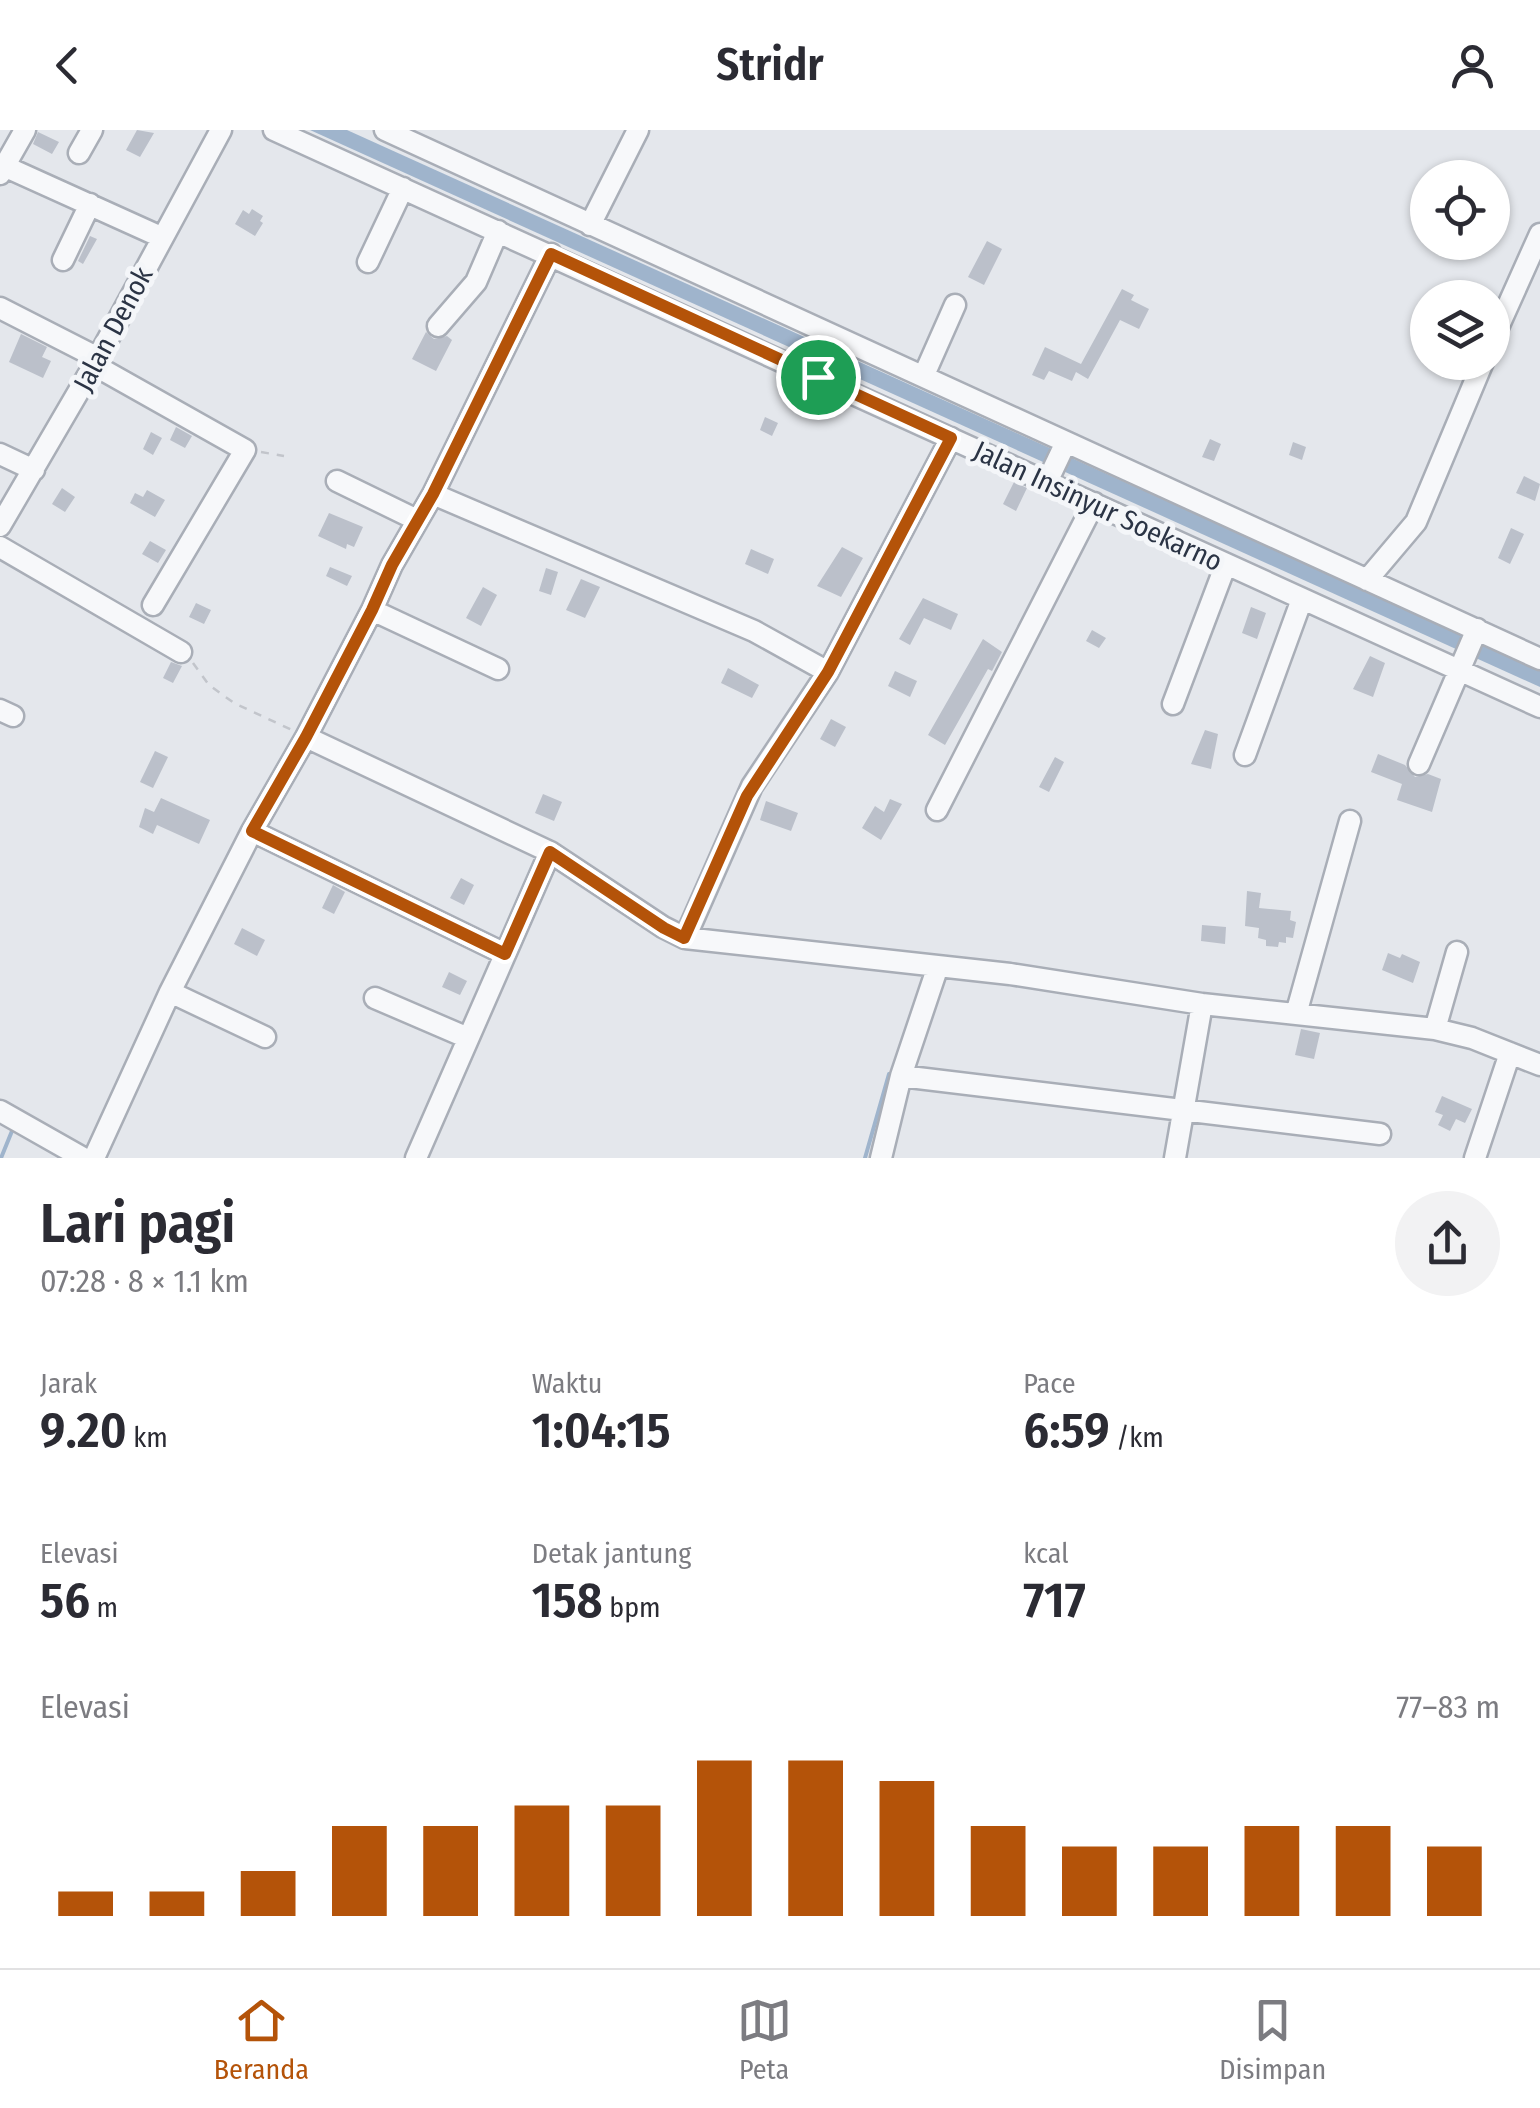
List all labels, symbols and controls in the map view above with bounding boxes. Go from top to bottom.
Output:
icon: back [40,38,95,93]
text: Stridr [716,38,824,92]
icon: person [1445,38,1500,93]
map controls [1410,160,1510,380]
button: locate [1410,160,1510,260]
street label: Jalan Denok [66,260,160,397]
button: layers [1410,280,1510,380]
pin [776,335,861,420]
icon: arrive [791,350,846,405]
street label: Jalan Insinyur Soekarno [968,434,1228,578]
text: Lari pagi [40,1191,235,1257]
button: share [1395,1191,1500,1296]
text: 07:28 · 8 × 1.1 km [40,1262,249,1300]
text: Jarak [40,1367,97,1400]
text: Waktu [532,1367,602,1400]
text: Pace [1023,1367,1076,1400]
text: 9.20 [40,1400,127,1460]
text: 1:04:15 [532,1400,671,1460]
text: 6:59 [1023,1400,1110,1460]
text: km [127,1421,168,1454]
text: /km [1110,1421,1164,1454]
text: Elevasi [40,1537,119,1570]
text: Detak jantung [532,1537,691,1570]
text: kcal [1023,1537,1069,1570]
text: 56 [40,1570,90,1630]
text: 158 [532,1570,603,1630]
text: 717 [1023,1570,1086,1630]
text: m [90,1591,118,1624]
text: bpm [603,1591,661,1624]
text: Elevasi [40,1688,130,1726]
text: 77–83 m [1396,1688,1500,1726]
tab: Beranda [214,1993,309,2086]
tab: Peta [737,1993,792,2086]
tab: Disimpan [1219,1993,1326,2086]

